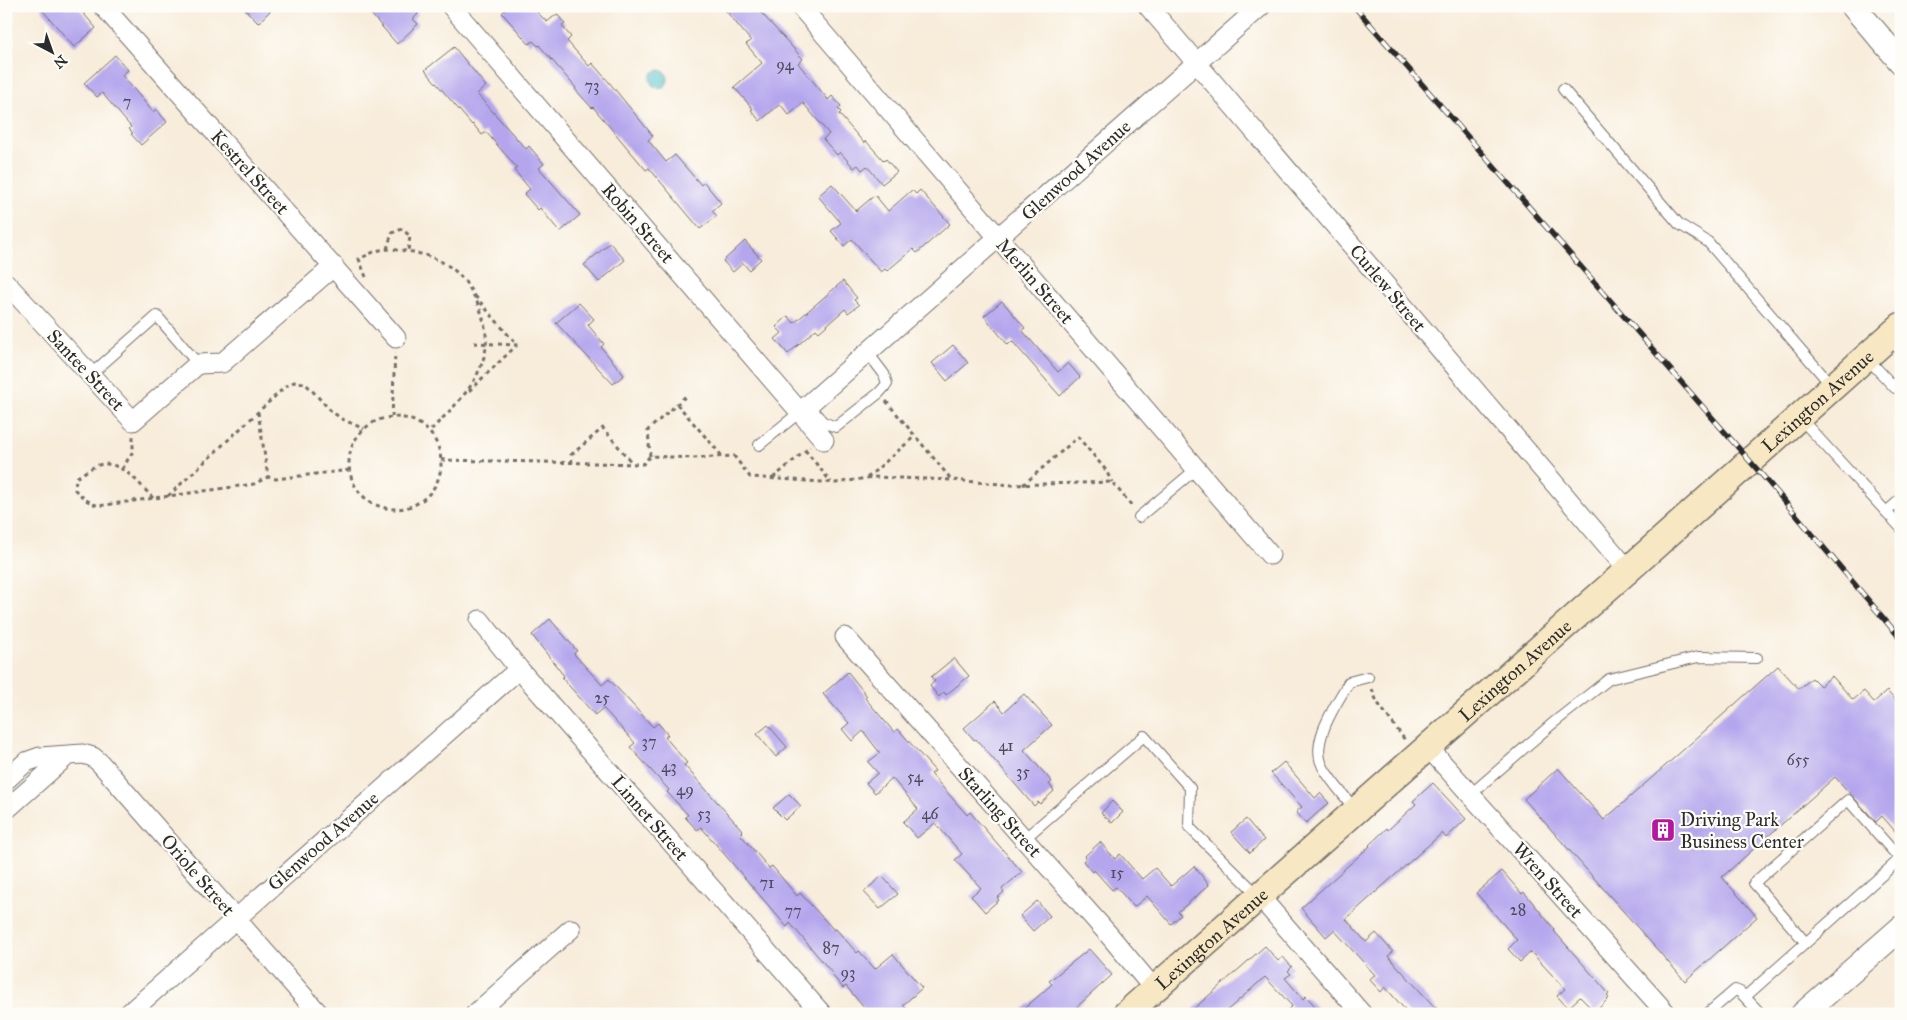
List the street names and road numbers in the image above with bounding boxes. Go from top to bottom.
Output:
street label: Glenwood Avenue [1017,115,1136,225]
street label: Kestrel Street [206,125,294,219]
street label: Robin Street [597,178,679,268]
street label: Merlin Street [991,233,1079,329]
street label: Curlew Street [1345,240,1431,337]
street label: Santee Street [42,324,130,416]
street label: Lexington Avenue [1756,345,1878,457]
street label: Lexington Avenue [1454,614,1576,726]
street label: Starling Street [953,762,1047,863]
street label: Linnet Street [607,771,694,866]
street label: Glenwood Avenue [263,787,383,895]
street label: Oriole Street [156,829,240,921]
street label: Wren Street [1508,837,1588,923]
street label: Lexington Avenue [1150,883,1273,994]

